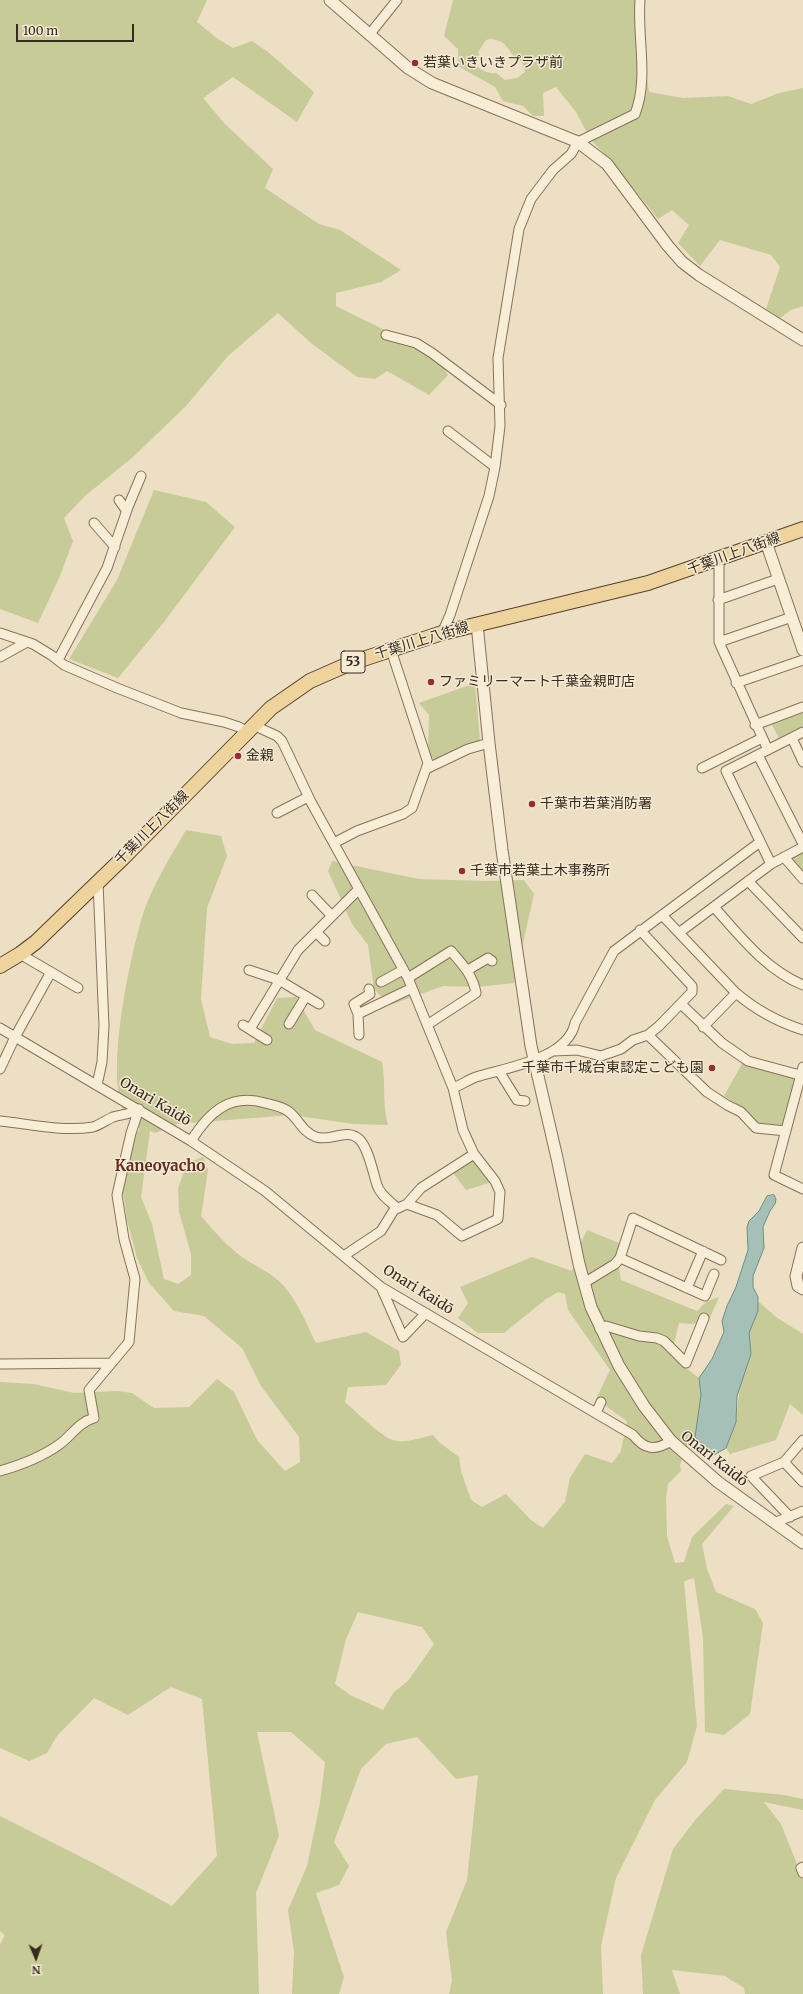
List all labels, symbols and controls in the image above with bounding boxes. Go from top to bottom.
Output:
scale bar [18,16,136,42]
text: 100 m [23,23,58,38]
place label: 若葉いきいきプラザ前 [423,55,563,71]
marker: 若葉いきいきプラザ前 [410,58,420,68]
street label: 千葉川上八街線 [685,529,783,579]
street label: 千葉川上八街線 [373,619,471,663]
road number: 53 [341,651,365,673]
place label: ファミリーマート千葉金親町店 [439,674,635,690]
marker: ファミリーマート千葉金親町店 [426,677,436,687]
place label: 金親 [246,748,274,764]
marker: 金親 [233,751,243,761]
street label: 千葉川上八街線 [111,787,193,869]
place label: 千葉市若葉消防署 [540,796,652,812]
marker: 千葉市若葉消防署 [527,799,537,809]
place label: 千葉市若葉土木事務所 [470,863,610,879]
marker: 千葉市若葉土木事務所 [457,866,467,876]
place label: 千葉市千城台東認定こども園 [522,1060,704,1076]
marker: 千葉市千城台東認定こども園 [707,1063,717,1073]
street label: Onari Kaidō [116,1074,194,1130]
district label: Kaneoyacho [115,1158,205,1176]
street label: Onari Kaidō [380,1262,456,1318]
street label: Onari Kaidō [677,1428,751,1490]
north arrow [16,1938,56,1978]
text: N [32,1963,41,1977]

